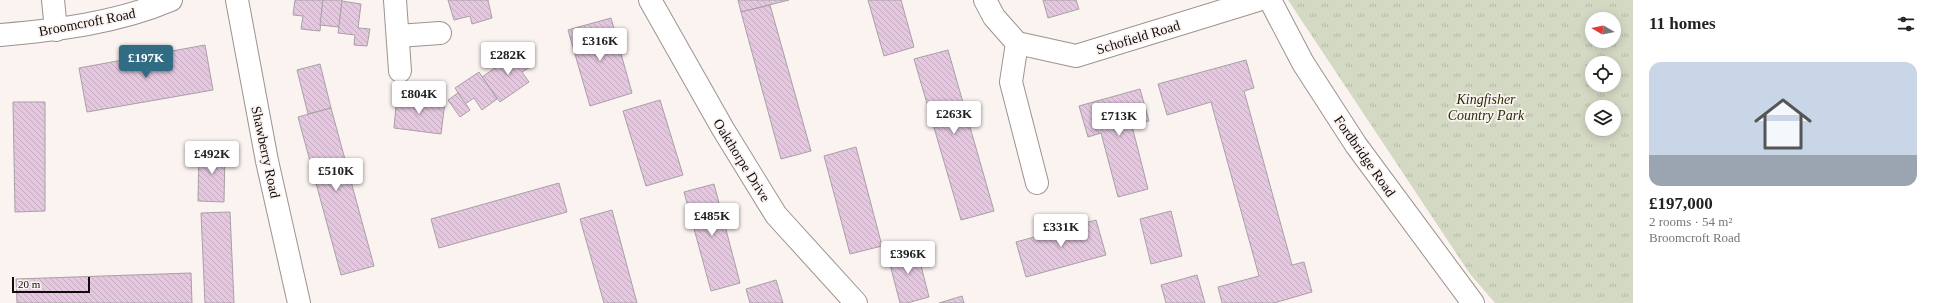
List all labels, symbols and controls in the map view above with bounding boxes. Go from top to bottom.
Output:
street label: Broomcroft Road [37,6,137,39]
north arrow [1585,12,1621,48]
map controls [1585,12,1621,136]
icon: filters [1895,13,1917,35]
text: 11 homes [1649,14,1716,33]
street label: Schofield Road [1094,18,1182,57]
pin: £316K [572,28,628,62]
text: £316K [582,33,618,48]
pin: £282K [480,42,536,76]
pin: £197K [118,45,174,79]
text: £282K [490,47,526,62]
text: £197K [128,50,164,65]
button: locate [1585,56,1621,92]
pin: £804K [391,81,447,115]
text: £804K [401,86,437,101]
icon: home [1747,88,1819,160]
park label: Kingfisher Country Park [1448,92,1525,123]
button: layers [1585,100,1621,136]
pin: £263K [926,101,982,135]
pin: £713K [1091,103,1147,137]
street label: Shawberry Road [248,105,283,199]
text: £263K [936,106,972,121]
text: £713K [1101,108,1137,123]
street label: Fordbridge Road [1331,113,1398,200]
street label: Oakthorpe Drive [710,116,773,204]
pin: £492K [184,141,240,175]
text: £492K [194,146,230,161]
pin: £510K [308,158,364,192]
text: £510K [318,163,354,178]
text: £197,000 [1649,194,1713,213]
pin: £485K [684,203,740,237]
text: £485K [694,208,730,223]
pin: £331K [1033,214,1089,248]
text: 2 rooms · 54 m² [1649,214,1732,229]
text: £331K [1043,219,1079,234]
text: Broomcroft Road [1649,230,1740,245]
pin: £396K [880,241,936,275]
text: £396K [890,246,926,261]
scale bar [12,275,90,294]
text: 20 m [18,278,40,290]

